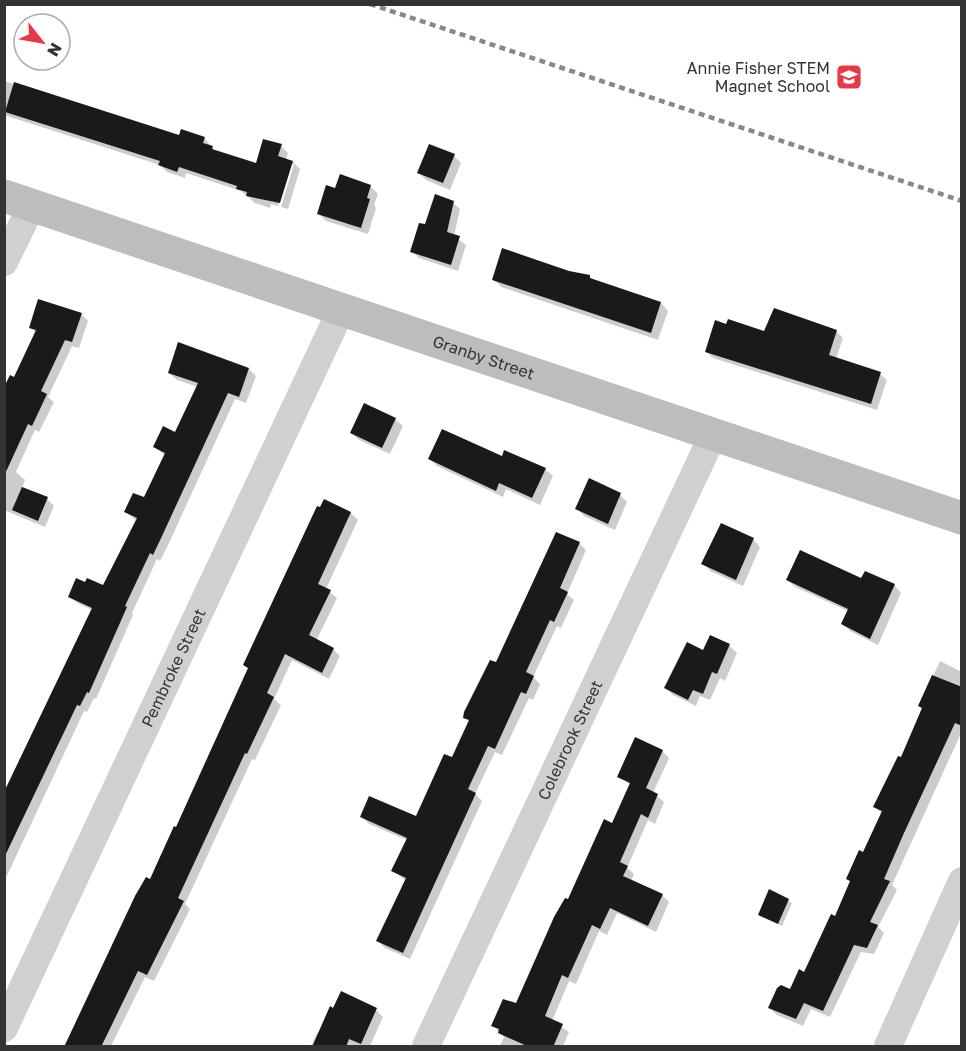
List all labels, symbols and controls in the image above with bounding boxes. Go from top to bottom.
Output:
north arrow [12,12,72,72]
text: N [43,39,67,60]
place label: Annie Fisher STEM Magnet School [687,58,830,96]
school or university icon: Annie Fisher STEM Magnet School [834,62,864,92]
street label: Granby Street [430,331,537,384]
street label: Pembroke Street [137,605,210,730]
street label: Colebrook Street [533,677,606,803]

